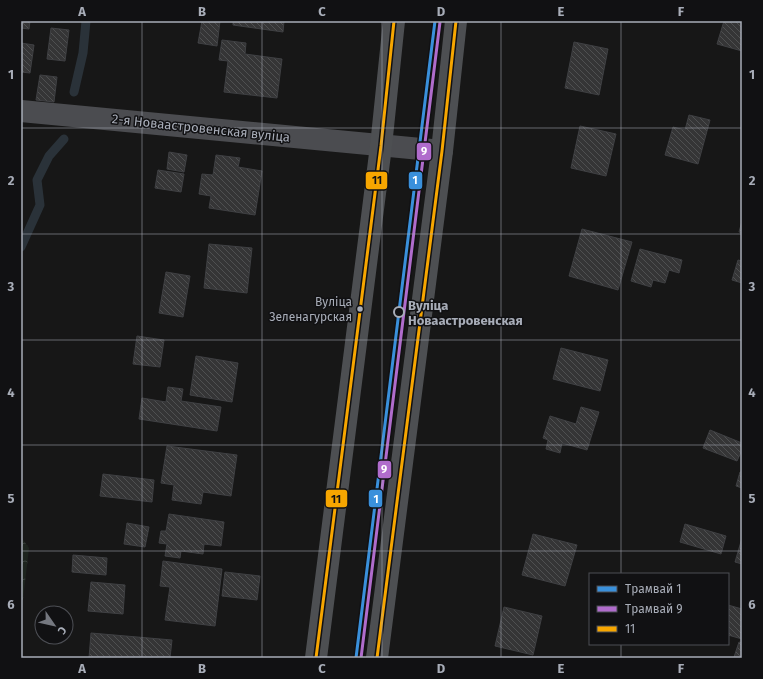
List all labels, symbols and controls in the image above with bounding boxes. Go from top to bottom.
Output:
text: A [77,4,86,19]
text: B [198,4,206,19]
text: C [318,4,326,19]
text: D [437,4,446,19]
text: E [558,4,565,19]
text: F [678,4,685,19]
text: 1 [8,67,14,82]
text: 1 [749,67,755,82]
street label: 2-я Новаастровенская вуліца [111,111,291,145]
line badge: 9 [416,142,432,161]
text: 9 [421,145,427,158]
line badge: 11 [365,171,388,190]
line badge: 1 [408,171,423,190]
text: 2 [8,173,15,188]
text: 2 [749,173,756,188]
text: 11 [372,174,382,187]
text: 1 [412,174,418,187]
text: 3 [7,279,15,294]
text: 3 [748,279,756,294]
place label: Вуліца Зеленагурская [269,295,352,324]
place label: Вуліца Новаастровенская [408,298,523,328]
marker: Вуліца Зеленагурская [355,304,365,314]
marker: Вуліца Новаастровенская [393,306,405,318]
text: 4 [7,385,15,400]
text: 4 [748,385,756,400]
line badge: 9 [377,460,392,479]
text: 9 [381,463,387,476]
line badge: 11 [325,489,348,508]
line badge: 1 [368,489,383,508]
text: 5 [8,491,15,506]
text: 5 [749,491,756,506]
text: 11 [331,493,341,506]
text: 1 [373,493,379,506]
legend [589,573,729,645]
text: Трамвай 1 [625,582,682,596]
text: 6 [7,597,15,612]
text: 6 [748,597,756,612]
text: Трамвай 9 [625,602,683,616]
north arrow [34,605,74,645]
text: 11 [625,622,635,636]
text: С [54,624,69,637]
text: A [77,661,86,676]
text: B [198,661,206,676]
text: C [318,661,326,676]
text: D [437,661,446,676]
text: E [558,661,565,676]
text: F [678,661,685,676]

